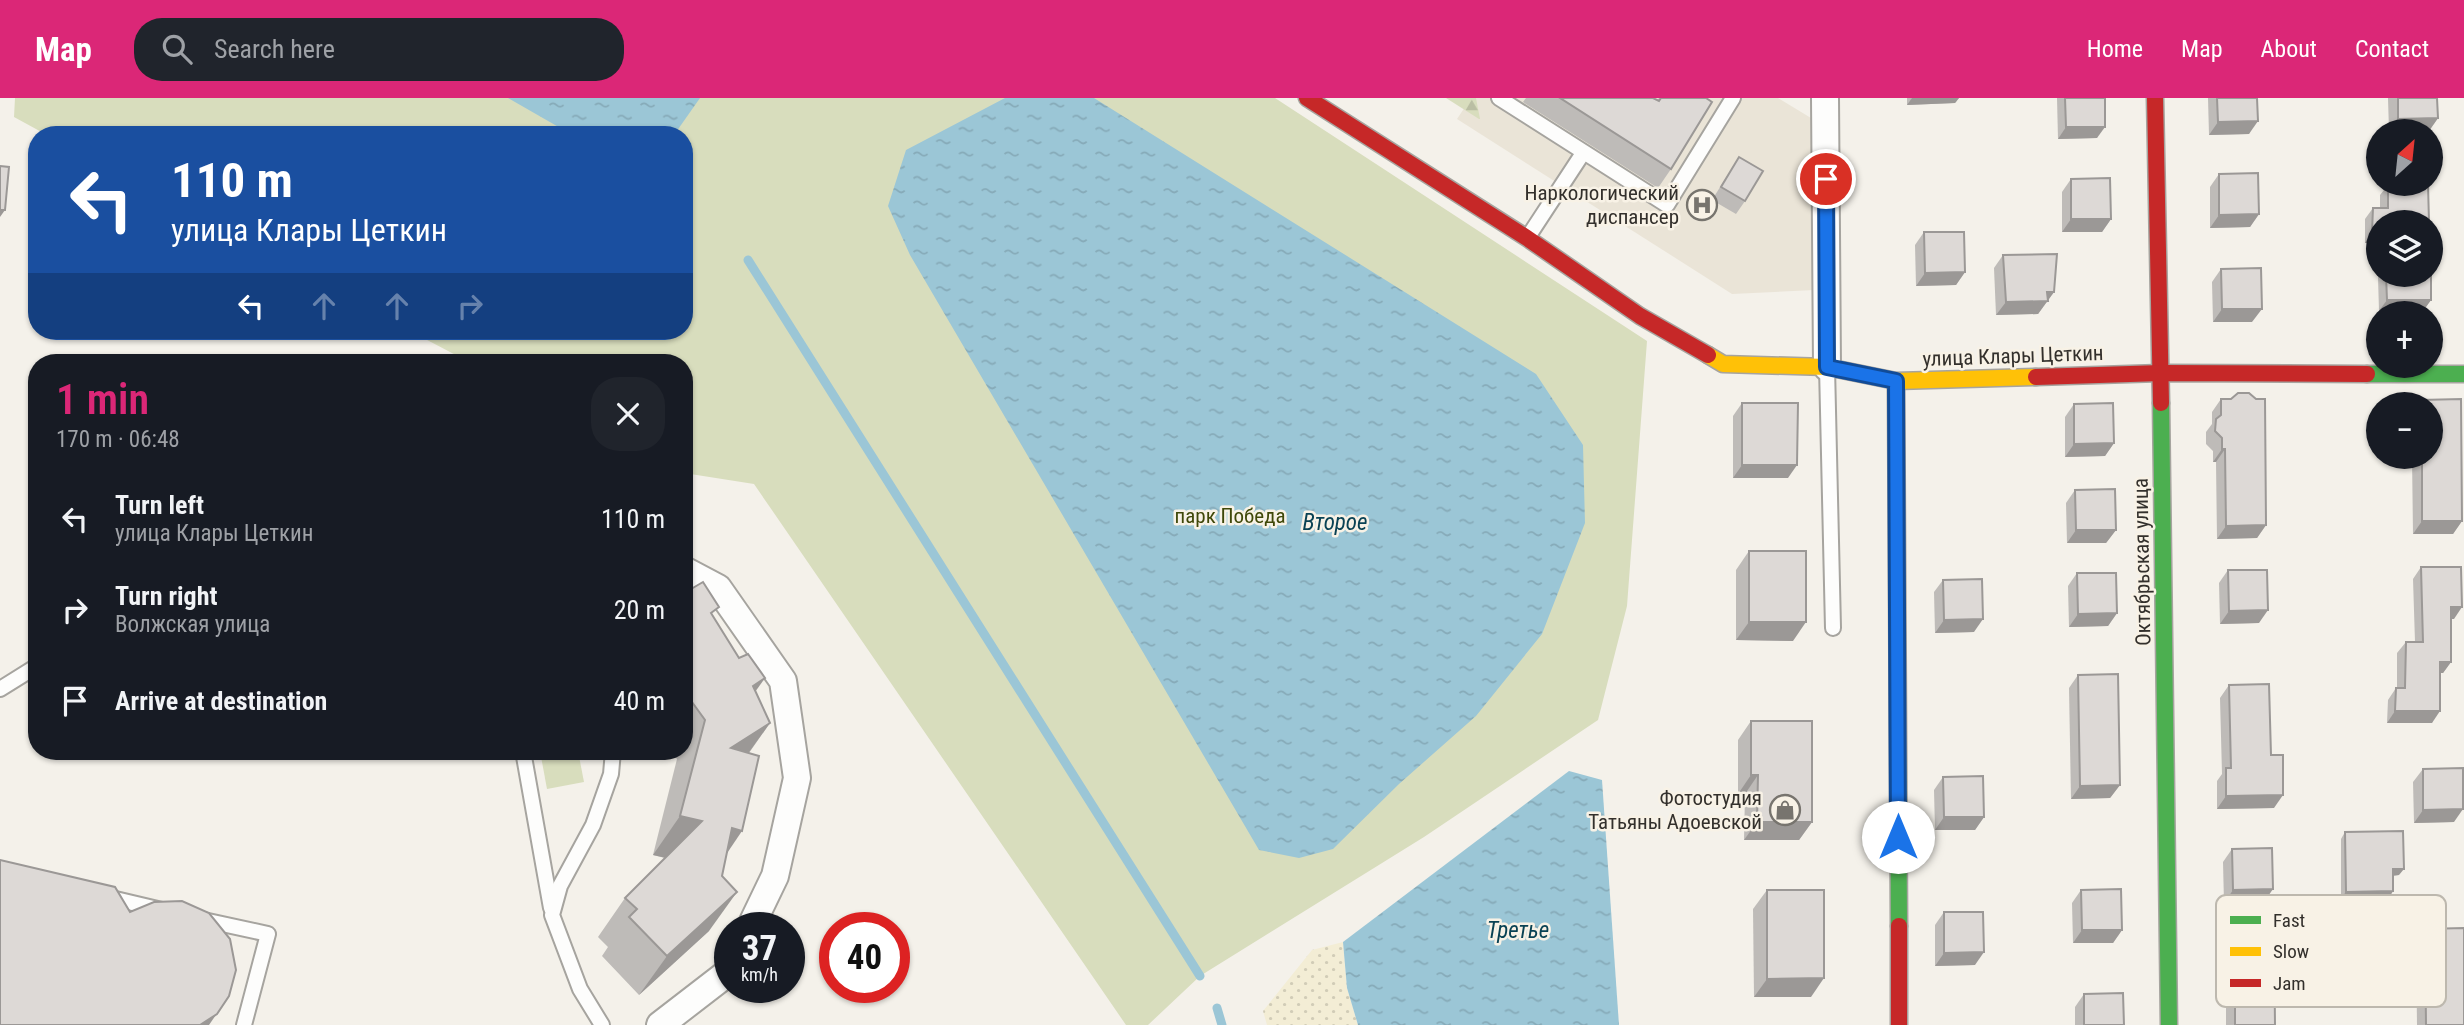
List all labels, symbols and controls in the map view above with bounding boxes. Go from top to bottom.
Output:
search box [134,18,624,81]
text: Map [35,30,92,69]
icon: search [158,30,196,68]
text: Search here [214,34,335,64]
text: Home [2087,35,2143,63]
text: Map [2181,35,2223,63]
text: About [2261,35,2317,63]
text: Contact [2355,35,2429,63]
north arrow [2366,119,2443,196]
map controls [2366,119,2443,469]
pin [1796,149,1856,209]
text: 110 m [171,152,293,209]
icon: left [56,154,147,245]
icon: arrive [1807,160,1845,198]
place label: Наркологический диспансер [1524,181,1679,229]
hospital icon: Наркологический диспансер [1685,188,1719,222]
button: layers [2366,210,2443,287]
text: улица Клары Цеткин [171,211,447,249]
icon: left [232,287,270,325]
icon: ahead [305,287,343,325]
icon: ahead [378,287,416,325]
icon: right [451,287,489,325]
button: + [2366,301,2443,378]
street label: улица Клары Цеткин [1922,341,2104,371]
text: 1 min [56,375,149,424]
button: close [591,377,665,451]
button: − [2366,392,2443,469]
text: 170 m · 06:48 [56,426,180,453]
street label: Октябрьская улица [2129,478,2155,646]
text: Turn left [115,490,204,520]
icon: left [56,500,94,538]
text: 110 m [601,504,665,534]
park label: парк Победa [1175,504,1285,528]
water label: Второе [1302,509,1368,536]
text: улица Клары Цеткин [115,520,313,547]
text: Turn right [115,581,217,611]
icon: right [56,591,94,629]
text: 20 m [614,595,665,625]
text: Волжская улица [115,611,270,638]
icon: arrive [56,682,94,720]
text: Arrive at destination [115,686,327,716]
text: 40 m [614,686,665,716]
place label: Фотостудия Татьяны Адоевской [1588,786,1762,834]
shop icon: Фотостудия Татьяны Адоевской [1768,793,1802,827]
position arrow [1861,800,1935,874]
legend [2216,895,2446,1007]
text: Fast [2273,909,2305,932]
speed limit sign: 40 [819,912,910,1003]
water label: Третье [1487,917,1549,944]
text: 37 [742,928,777,969]
text: Slow [2273,940,2309,963]
text: km/h [741,964,778,985]
text: Jam [2273,972,2306,995]

